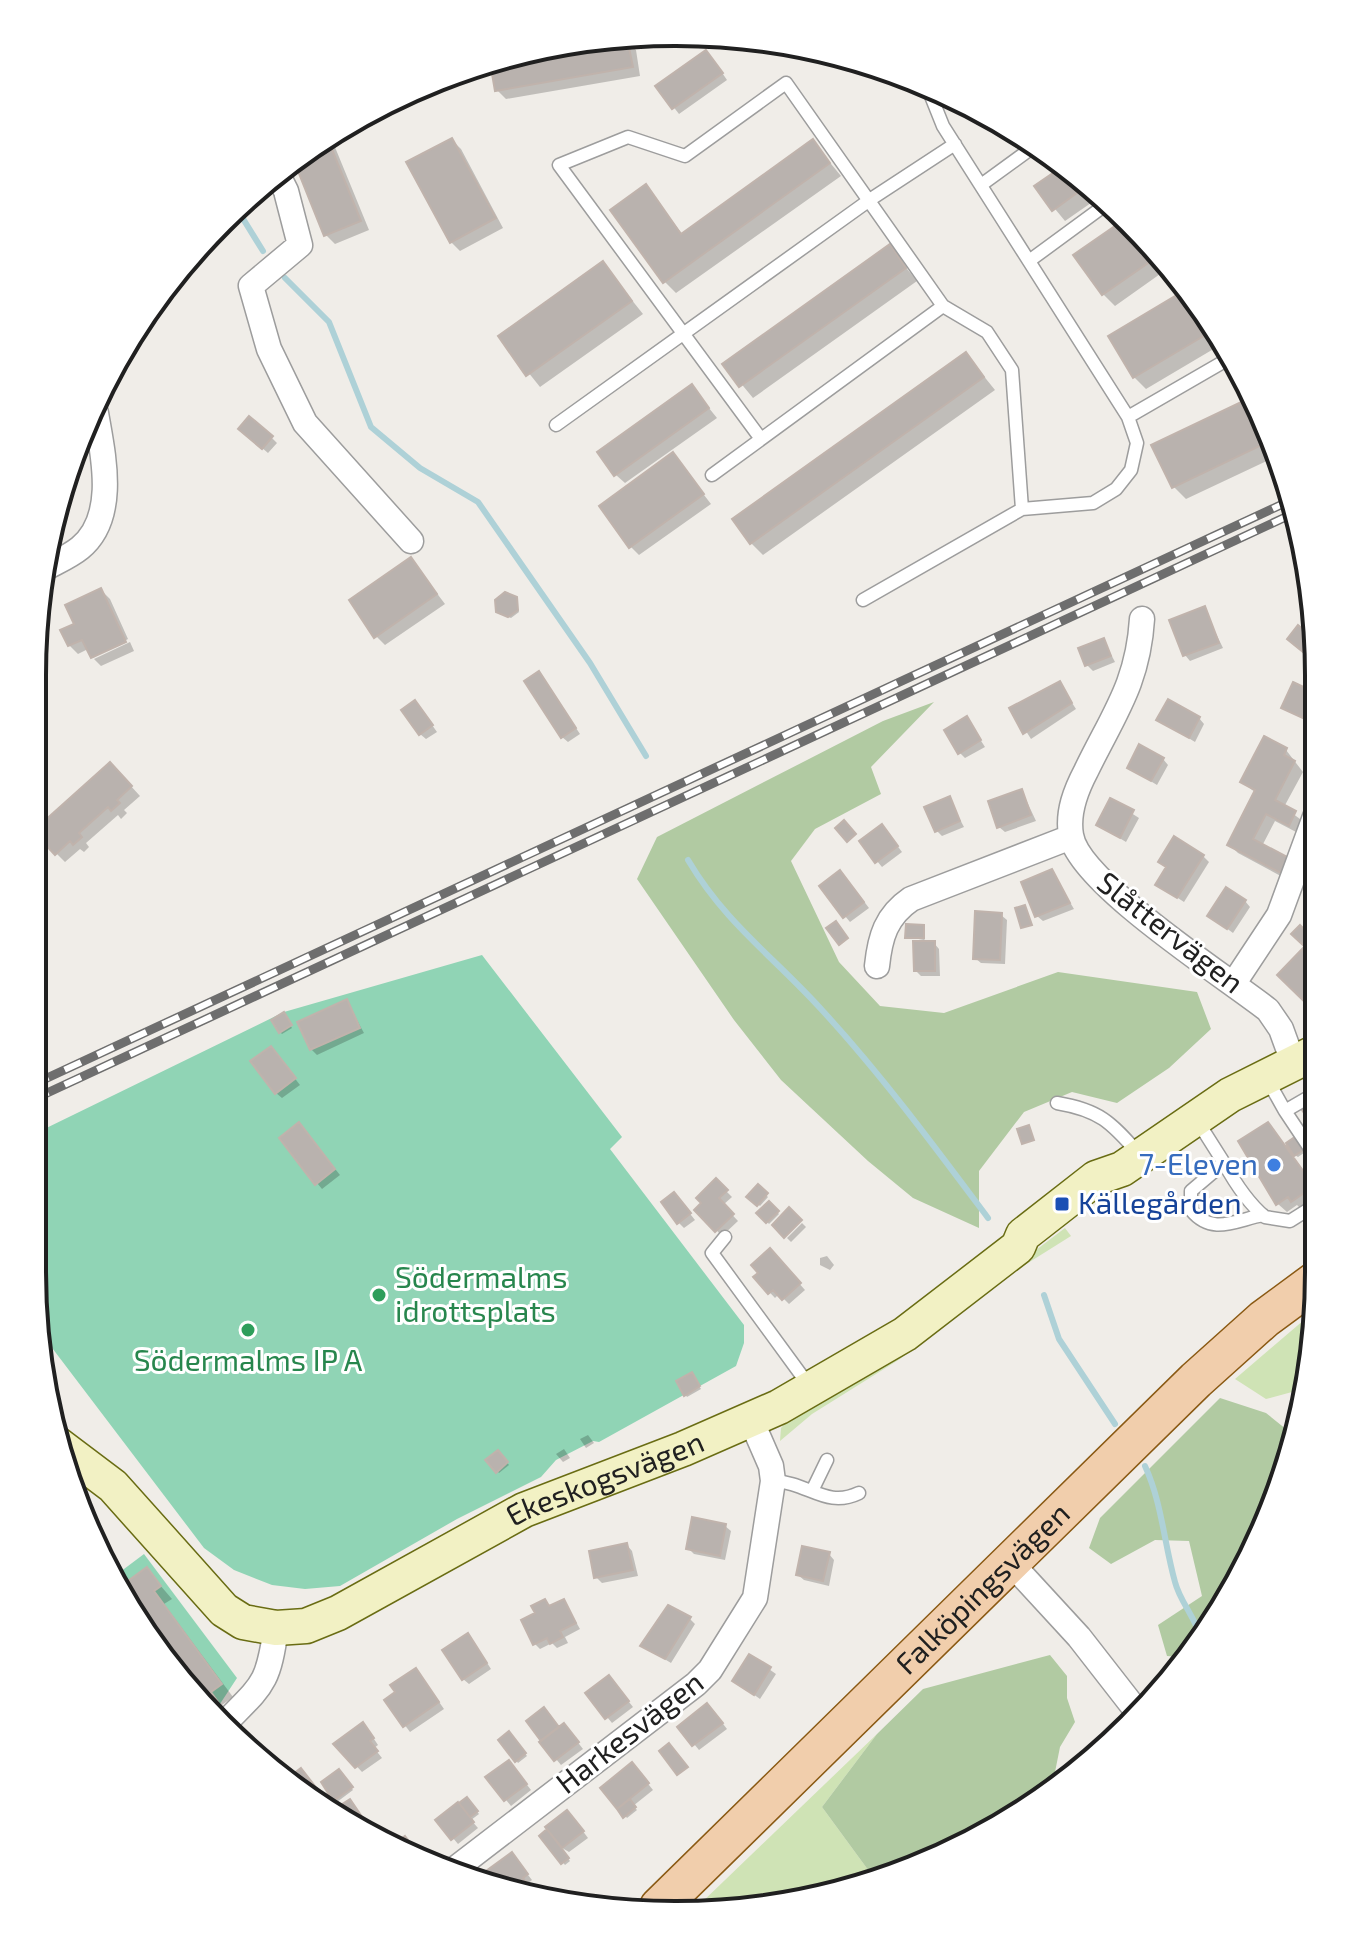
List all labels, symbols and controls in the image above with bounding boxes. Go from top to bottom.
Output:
street label: Slåttervägen [1091,863,1251,1000]
place label: 7-Eleven [1139,1145,1258,1181]
marker: 7-Eleven [1265,1156,1283,1174]
place label: Källegården [1078,1184,1242,1220]
marker: Källegården [1053,1195,1071,1213]
place label: Södermalms idrottsplats [395,1258,567,1328]
marker: Södermalms idrottsplats [370,1286,388,1304]
marker: Södermalms IP A [239,1321,257,1339]
place label: Södermalms IP A [134,1341,363,1377]
street label: Ekeskogsvägen [499,1422,709,1533]
street label: Falköpingsvägen [887,1494,1076,1681]
street label: Harkesvägen [548,1663,710,1800]

